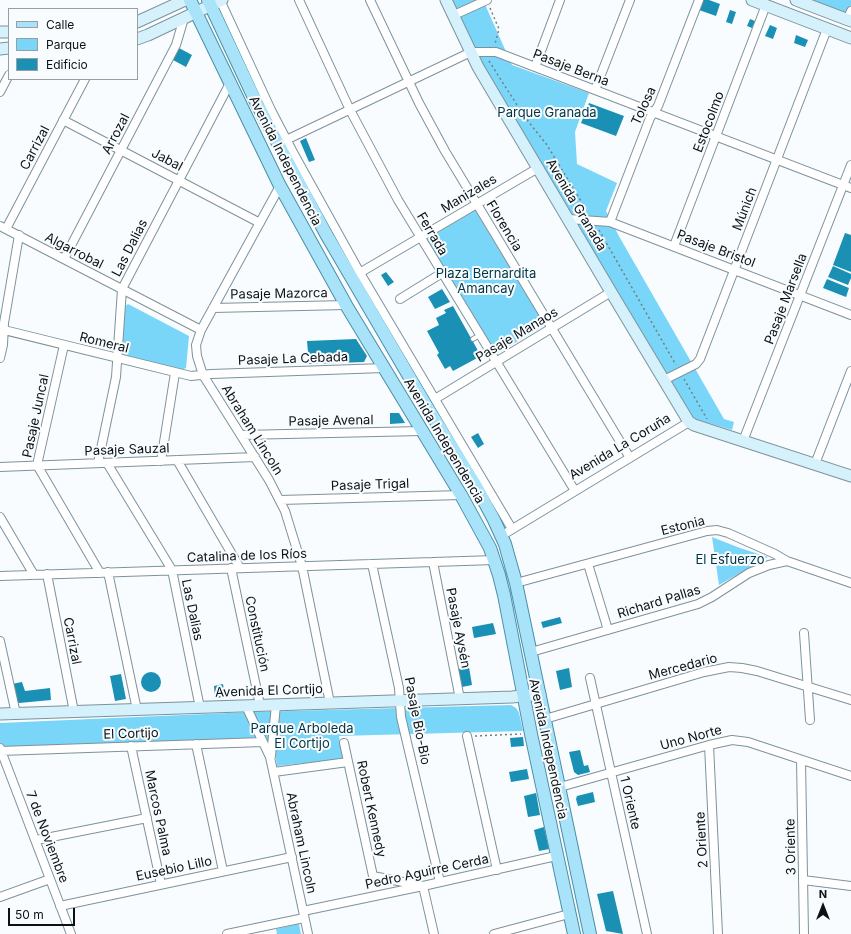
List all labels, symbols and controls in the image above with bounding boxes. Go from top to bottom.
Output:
legend [8,8,138,80]
text: Calle [46,17,74,32]
text: Parque [46,37,86,52]
street label: Pasaje Berna [531,46,611,90]
text: Edificio [46,57,88,72]
street label: Tolosa [628,84,660,128]
street label: Estocolmo [690,89,728,155]
street label: Avenida Independencia [245,94,325,228]
park label: Parque Granada [497,105,597,121]
street label: Arrozal [99,111,133,157]
street label: Carrizal [17,123,53,173]
street label: Jabal [149,145,185,175]
street label: Avenida Granada [542,156,610,254]
street label: Manizales [438,171,500,217]
street label: Múnich [730,185,760,233]
street label: Florencia [483,198,525,254]
street label: Ferrada [413,210,451,258]
street label: Las Dalias [109,217,151,279]
street label: Pasaje Bristol [675,227,757,271]
street label: Algarrobal [42,230,106,272]
street label: Pasaje Marsella [761,251,811,347]
park label: Plaza Bernardita Amancay [436,266,536,297]
street label: Pasaje Mazorca [230,285,328,303]
street label: Pasaje Manaos [473,304,561,366]
street label: Romeral [78,329,130,357]
street label: Pasaje La Cebada [238,349,348,369]
street label: Pasaje Juncal [20,373,52,459]
street label: Avenida Independencia [400,375,488,507]
street label: Abraham Lincoln [218,382,286,478]
street label: Avenida La Coruña [566,411,674,483]
street label: Pasaje Avenal [288,412,374,430]
street label: Pasaje Sauzal [84,441,170,459]
street label: Pasaje Trigal [331,476,409,494]
street label: Estonia [659,513,707,539]
street label: Catalina de los Ríos [187,546,307,566]
park label: El Esfuerzo [695,552,765,568]
street label: Las Dalias [178,578,206,642]
street label: Richard Pallas [615,582,703,622]
street label: Pasaje Aysén [443,586,473,670]
street label: Constitución [241,595,273,673]
street label: Carrizal [60,616,84,666]
street label: Mercedario [647,650,719,684]
street label: Pasaje Bio-Bio [401,676,433,766]
street label: Avenida Independencia [525,677,571,821]
street label: Avenida El Cortijo [215,681,323,701]
park label: Parque Arboleda El Cortijo [251,721,353,752]
street label: Uno Norte [658,722,724,754]
street label: El Cortijo [103,725,159,743]
street label: Robert Kennedy [353,759,389,859]
street label: Marcos Palma [141,769,175,857]
street label: 1 Oriente [616,775,644,831]
street label: 7 de Noviembre [22,789,72,885]
street label: Abraham Lincoln [283,791,319,895]
street label: 2 Oriente [693,811,711,869]
street label: 3 Oriente [783,818,799,876]
street label: Pedro Aguirre Cerda [364,851,490,893]
street label: Eusebio Lillo [135,853,213,885]
north arrow [803,886,843,926]
text: N [819,887,827,901]
scale bar [10,900,77,926]
text: 50 m [15,907,44,922]

